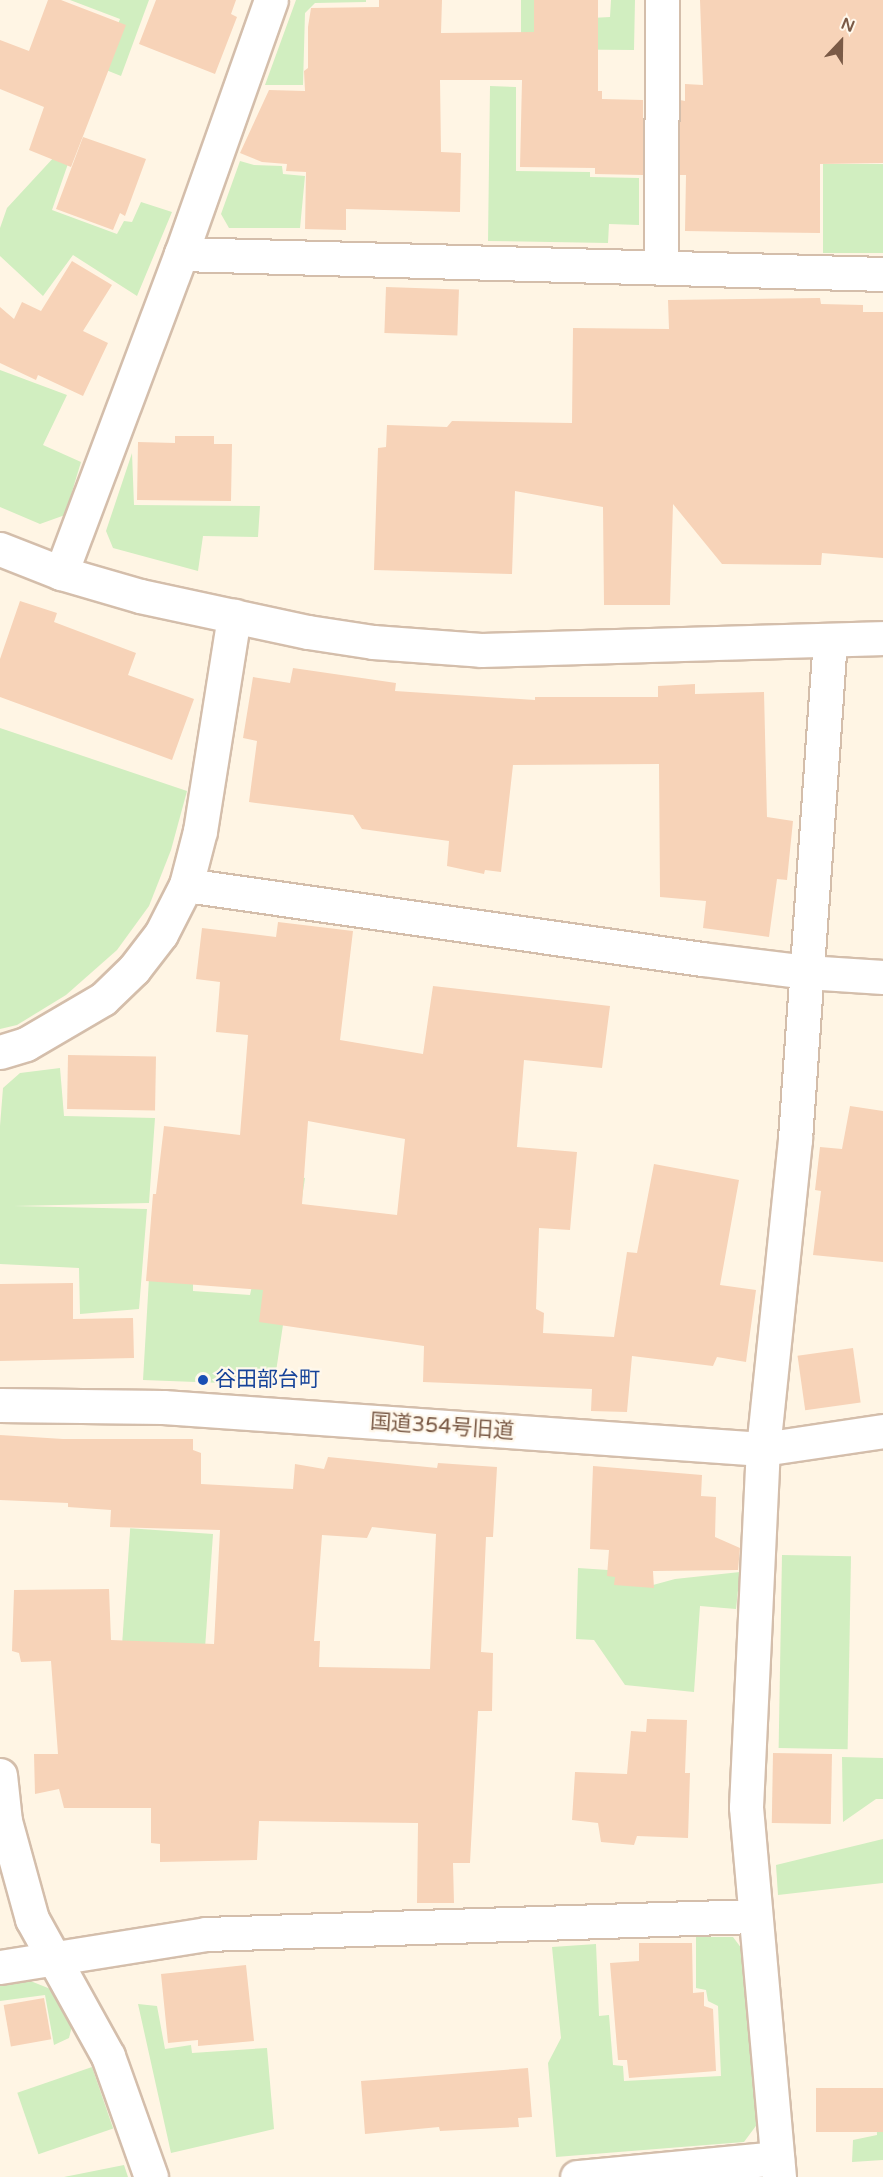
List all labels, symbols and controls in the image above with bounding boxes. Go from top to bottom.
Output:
north arrow [811,12,871,72]
text: N [838,14,857,37]
place label: 谷田部台町 [215,1367,320,1393]
marker: 谷田部台町 [196,1373,210,1387]
street label: 国道354号旧道 [369,1409,515,1445]

